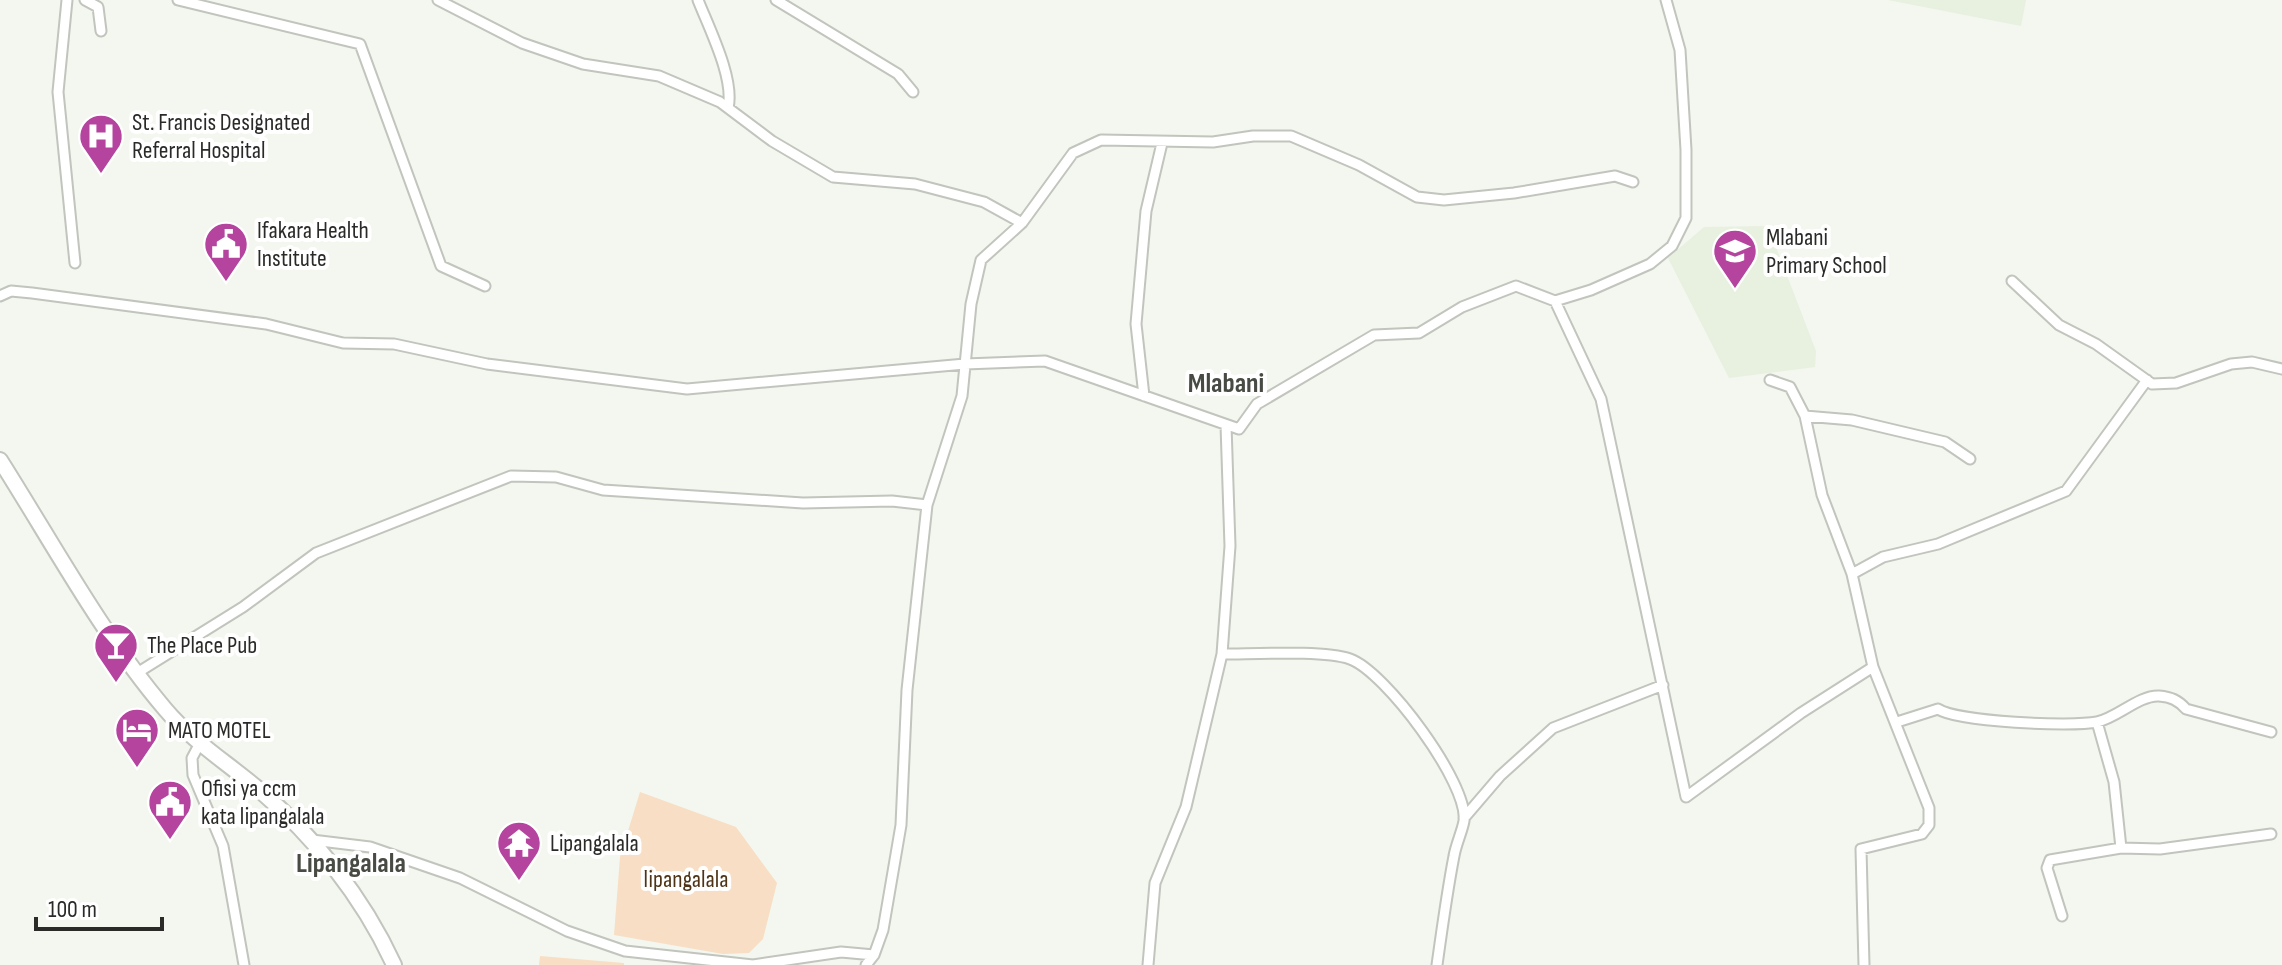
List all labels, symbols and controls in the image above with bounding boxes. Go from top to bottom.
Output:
place label: St. Francis Designated Referral Hospital [132,108,310,165]
hospital icon: St. Francis Designated Referral Hospital [77,112,125,175]
place label: Ifakara Health Institute [257,216,369,273]
public building icon: Ifakara Health Institute [202,220,250,283]
place label: Mlabani Primary School [1766,223,1887,280]
school or university icon: Mlabani Primary School [1711,227,1759,290]
district label: Mlabani [1188,367,1264,400]
bar icon: The Place Pub [92,621,140,684]
place label: The Place Pub [147,631,257,660]
hotel icon: MATO MOTEL [113,706,161,769]
place label: MATO MOTEL [168,716,271,745]
place label: Ofisi ya ccm kata lipangalala [201,774,324,831]
public building icon: Ofisi ya ccm kata lipangalala [146,778,194,841]
temple icon: Lipangalala [495,819,543,882]
place label: Lipangalala [550,829,639,858]
district label: Lipangalala [296,847,406,880]
park label: lipangalala [644,865,728,894]
scale bar [36,881,162,931]
text: 100 m [48,895,97,924]

